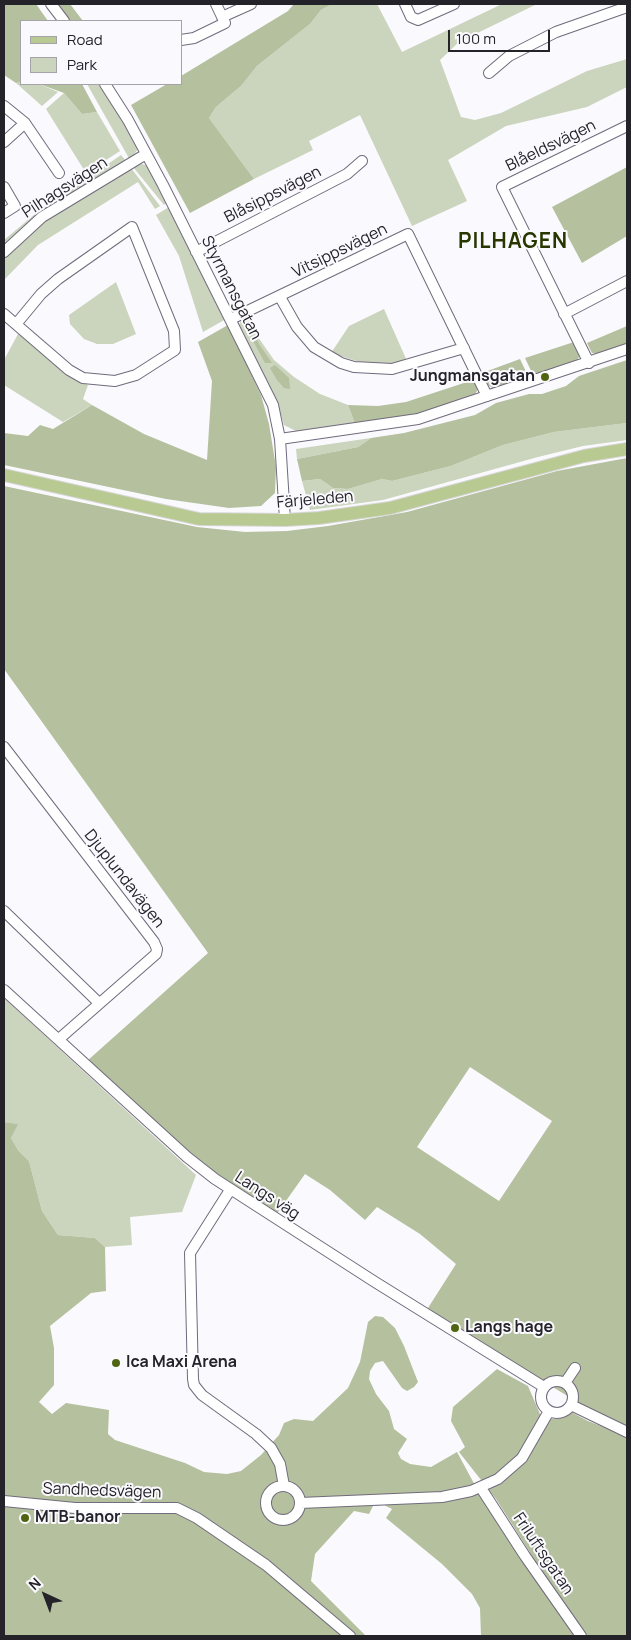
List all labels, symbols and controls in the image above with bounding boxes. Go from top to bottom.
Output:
legend [20,20,182,85]
scale bar [451,20,554,52]
text: 100 m [456,28,496,49]
text: Road [67,29,103,50]
text: Park [67,54,97,75]
street label: Blåeldsvägen [503,116,599,176]
street label: Pilhagsvägen [19,153,111,223]
street label: Blåsippsvägen [221,162,325,228]
street label: Vitsippsvägen [289,220,391,282]
district label: PILHAGEN [457,229,569,255]
street label: Styrmansgatan [197,233,265,343]
place label: Jungmansgatan [410,367,535,387]
marker: Jungmansgatan [539,371,551,383]
street label: Färjeleden [276,487,354,513]
street label: Djuplundavägen [80,826,168,932]
street label: Langs väg [231,1168,303,1224]
place label: Langs hage [465,1318,553,1338]
marker: Langs hage [449,1322,461,1334]
place label: Ica Maxi Arena [126,1353,237,1373]
marker: Ica Maxi Arena [110,1357,122,1369]
street label: Sandhedsvägen [42,1479,162,1503]
place label: MTB-banor [35,1508,120,1528]
street label: Friluftsgatan [509,1509,577,1599]
marker: MTB-banor [19,1512,31,1524]
north arrow [20,1570,70,1620]
text: N [24,1573,45,1594]

